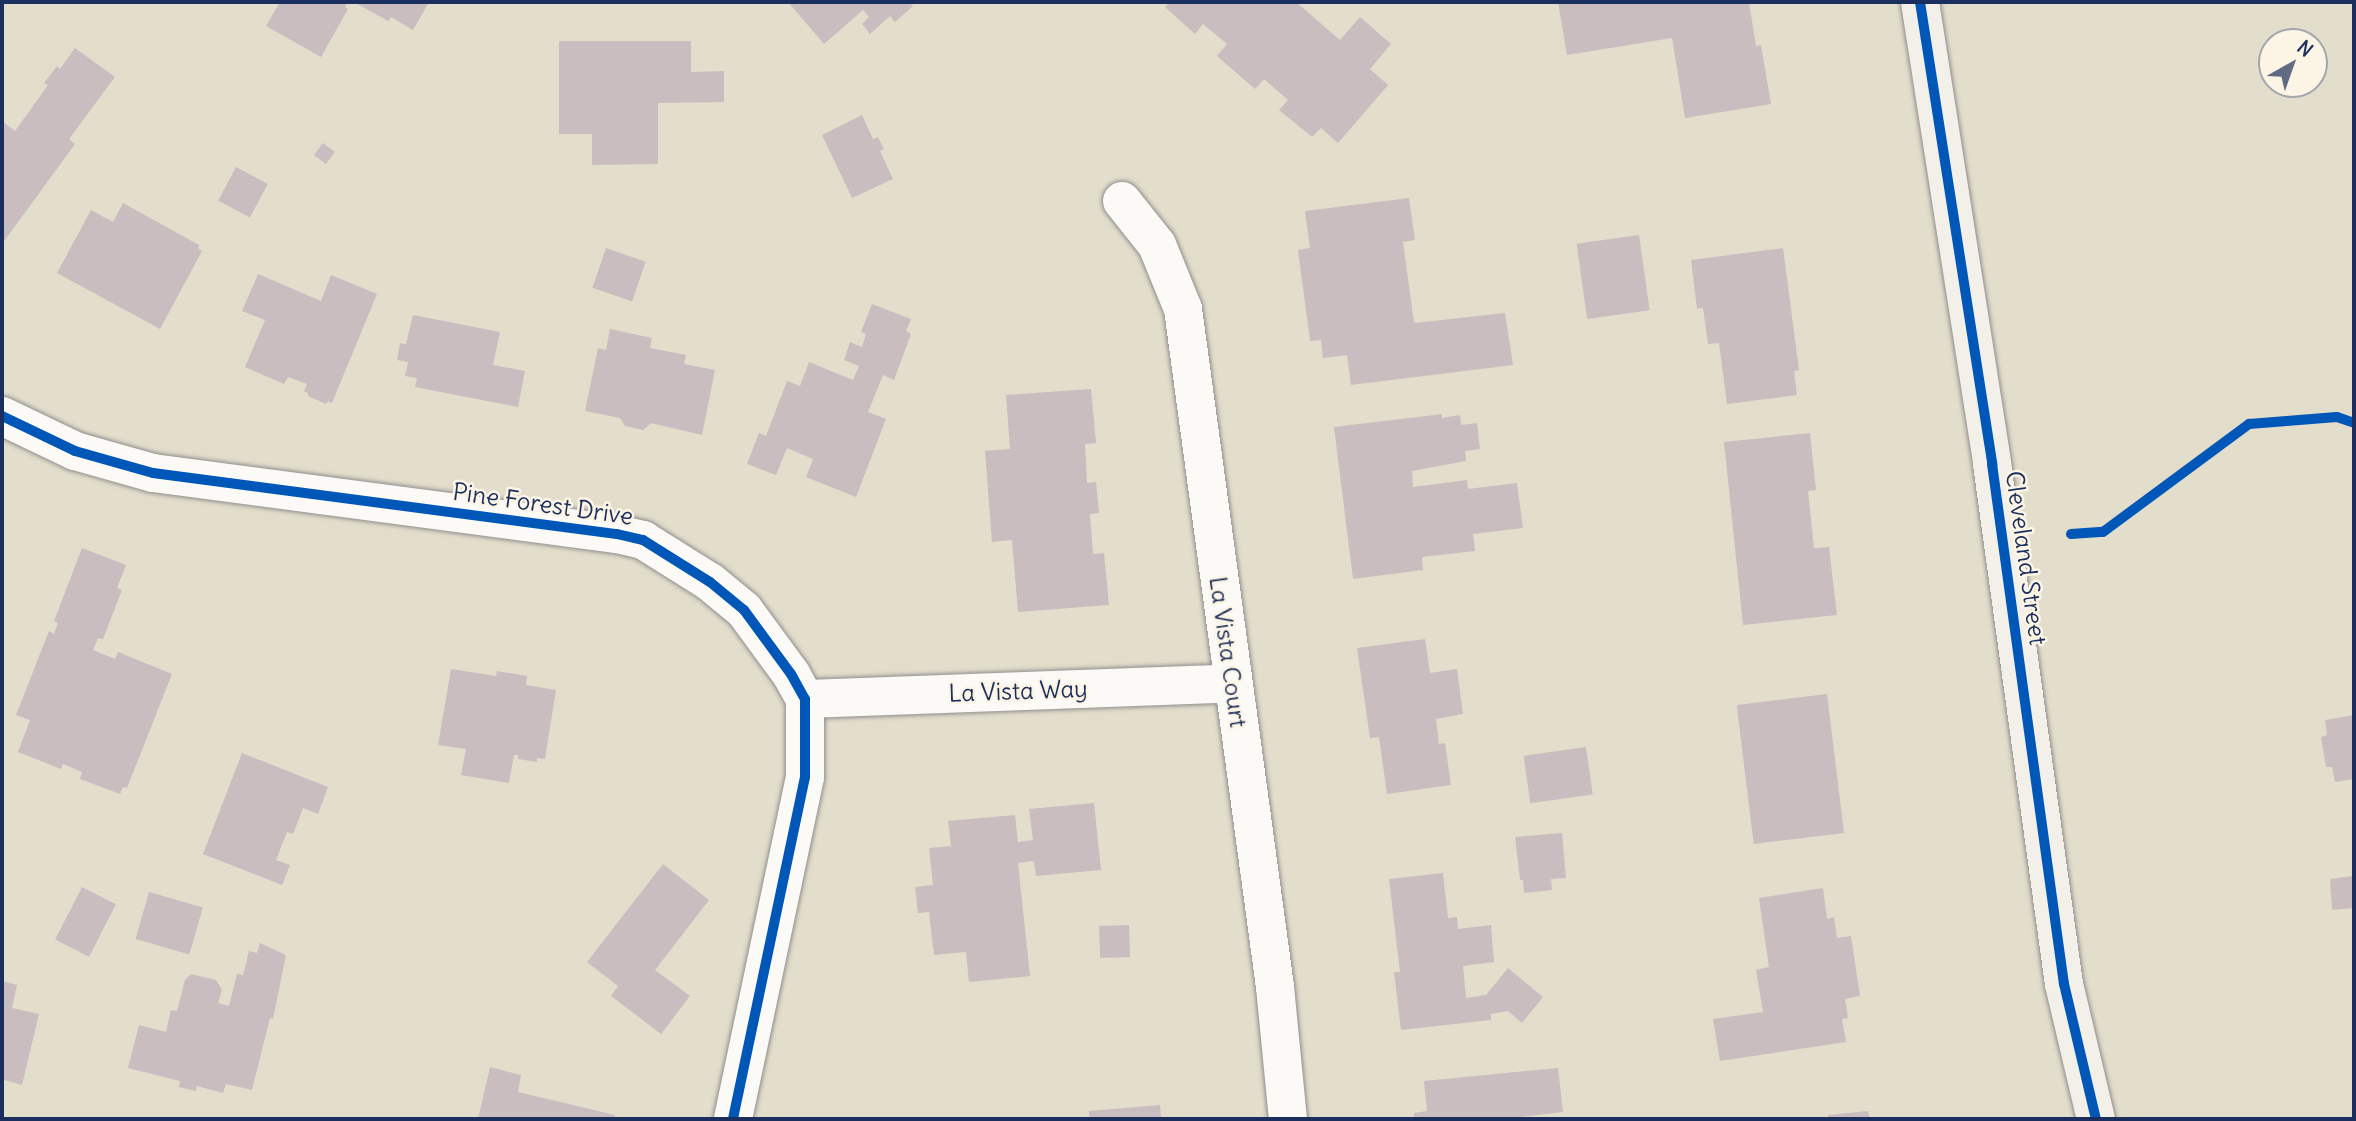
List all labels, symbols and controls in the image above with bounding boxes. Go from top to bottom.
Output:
north arrow [2258,28,2328,98]
text: N [2292,35,2318,62]
street label: Cleveland Street [2000,469,2052,647]
street label: Pine Forest Drive [451,477,635,531]
street label: La Vista Court [1203,575,1253,729]
street label: La Vista Way [948,674,1088,708]

